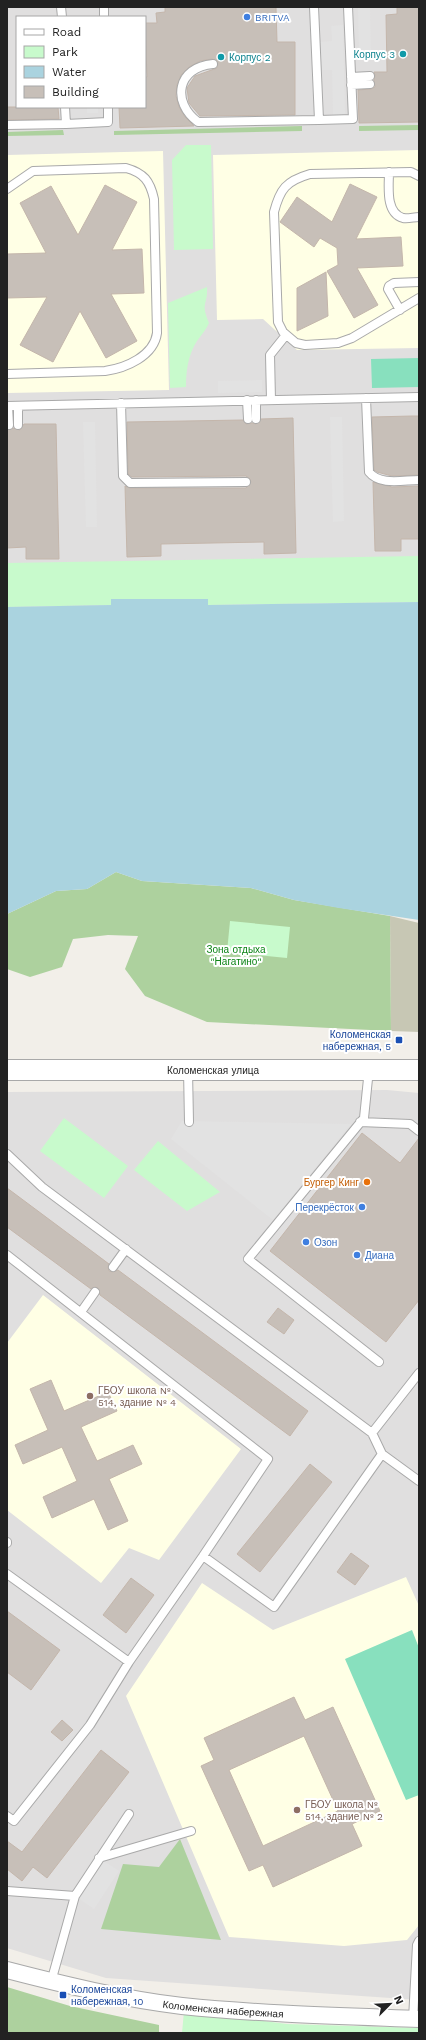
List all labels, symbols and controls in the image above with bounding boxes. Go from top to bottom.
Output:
marker: BRITVA [242,12,252,22]
place label: BRITVA [255,12,290,23]
legend [16,16,146,108]
text: Road [52,25,81,39]
text: Park [52,45,78,59]
place label: Корпус 3 [354,49,395,60]
marker: Корпус 3 [398,49,408,59]
marker: Корпус 2 [216,52,226,62]
place label: Корпус 2 [229,52,271,63]
text: Water [52,65,87,79]
text: Building [52,85,99,99]
park label: Зона отдыха "Нагатино" [206,944,266,967]
place label: Коломенская набережная, 5 [323,1029,391,1052]
marker: Коломенская набережная, 5 [394,1035,404,1045]
street label: Коломенская улица [167,1065,260,1076]
place label: Бургер Кинг [304,1177,359,1188]
marker: Бургер Кинг [362,1177,372,1187]
place label: Перекрёсток [295,1202,355,1213]
marker: Перекрёсток [357,1202,367,1212]
marker: Озон [301,1237,311,1247]
place label: Озон [314,1237,337,1248]
marker: Диана [352,1250,362,1260]
place label: Диана [365,1250,394,1261]
place label: ГБОУ школа № 514, здание № 4 [98,1385,176,1408]
marker: ГБОУ школа № 514, здание № 4 [85,1391,95,1401]
place label: ГБОУ школа № 514, здание № 2 [305,1799,383,1822]
marker: ГБОУ школа № 514, здание № 2 [292,1805,302,1815]
place label: Коломенская набережная, 10 [71,1984,143,2007]
north arrow [370,1984,410,2024]
marker: Коломенская набережная, 10 [58,1990,68,2000]
text: N [391,1994,406,2007]
street label: Коломенская набережная [162,1998,284,2019]

